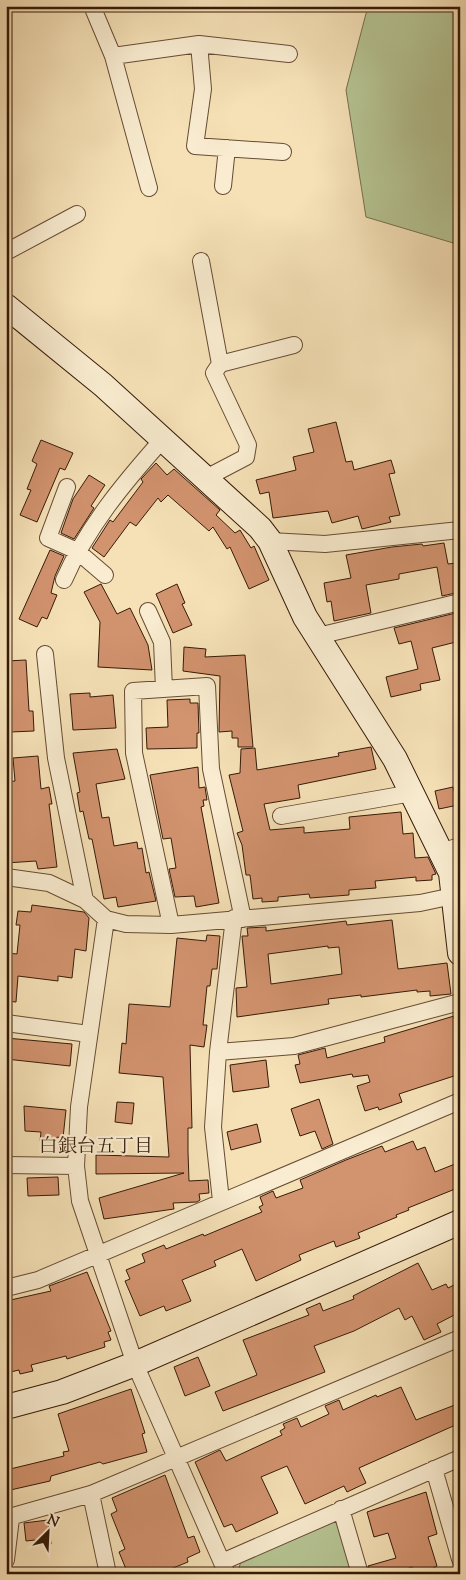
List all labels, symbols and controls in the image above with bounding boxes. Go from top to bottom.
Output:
district label: 白銀台五丁目 [39,1134,153,1161]
north arrow [22,1508,72,1558]
text: N [43,1511,62,1533]

